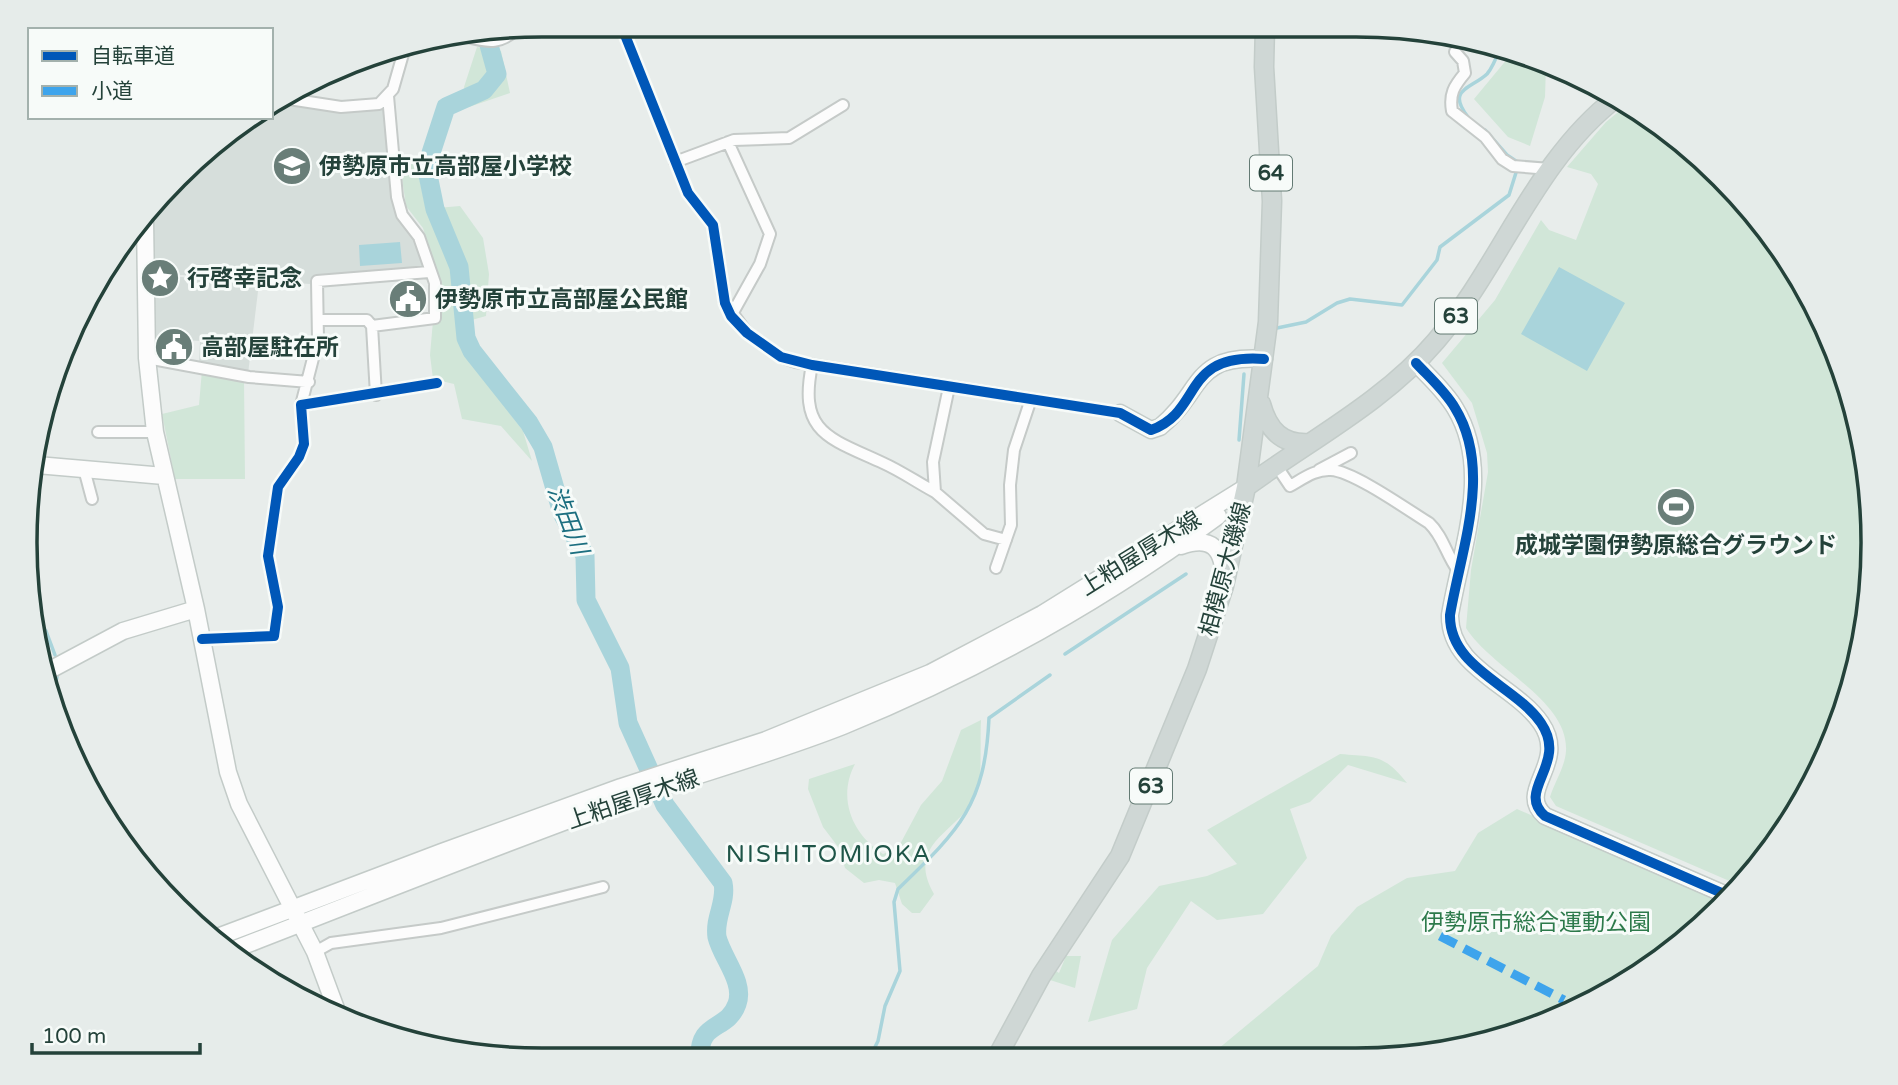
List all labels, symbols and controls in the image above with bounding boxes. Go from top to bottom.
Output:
legend [28,28,273,119]
text: 自転車道 [91,44,175,69]
text: 小道 [91,79,133,104]
school or university icon: 伊勢原市立高部屋小学校 [271,145,313,187]
place label: 伊勢原市立高部屋小学校 [319,153,572,181]
road number: 64 [1250,156,1292,190]
place icon: 行啓幸記念 [139,257,181,299]
place label: 行啓幸記念 [187,265,302,293]
public building icon: 伊勢原市立高部屋公民館 [387,278,429,320]
place label: 伊勢原市立高部屋公民館 [435,286,688,314]
road number: 63 [1435,298,1477,334]
public building icon: 高部屋駐在所 [153,326,195,368]
place label: 高部屋駐在所 [201,334,339,362]
water label: 渋田川 [541,481,595,562]
sports icon: 成城学園伊勢原総合グラウンド [1655,486,1697,528]
street label: 相模原大磯線 [1195,499,1257,640]
street label: 上粕屋厚木線 [1075,505,1206,602]
place label: 成城学園伊勢原総合グラウンド [1515,532,1837,560]
street label: 上粕屋厚木線 [564,764,703,836]
road number: 63 [1130,768,1172,804]
district label: NISHITOMIOKA [726,840,932,869]
park label: 伊勢原市総合運動公園 [1421,909,1651,937]
scale bar [32,1012,200,1056]
text: 100 m [42,1024,106,1049]

